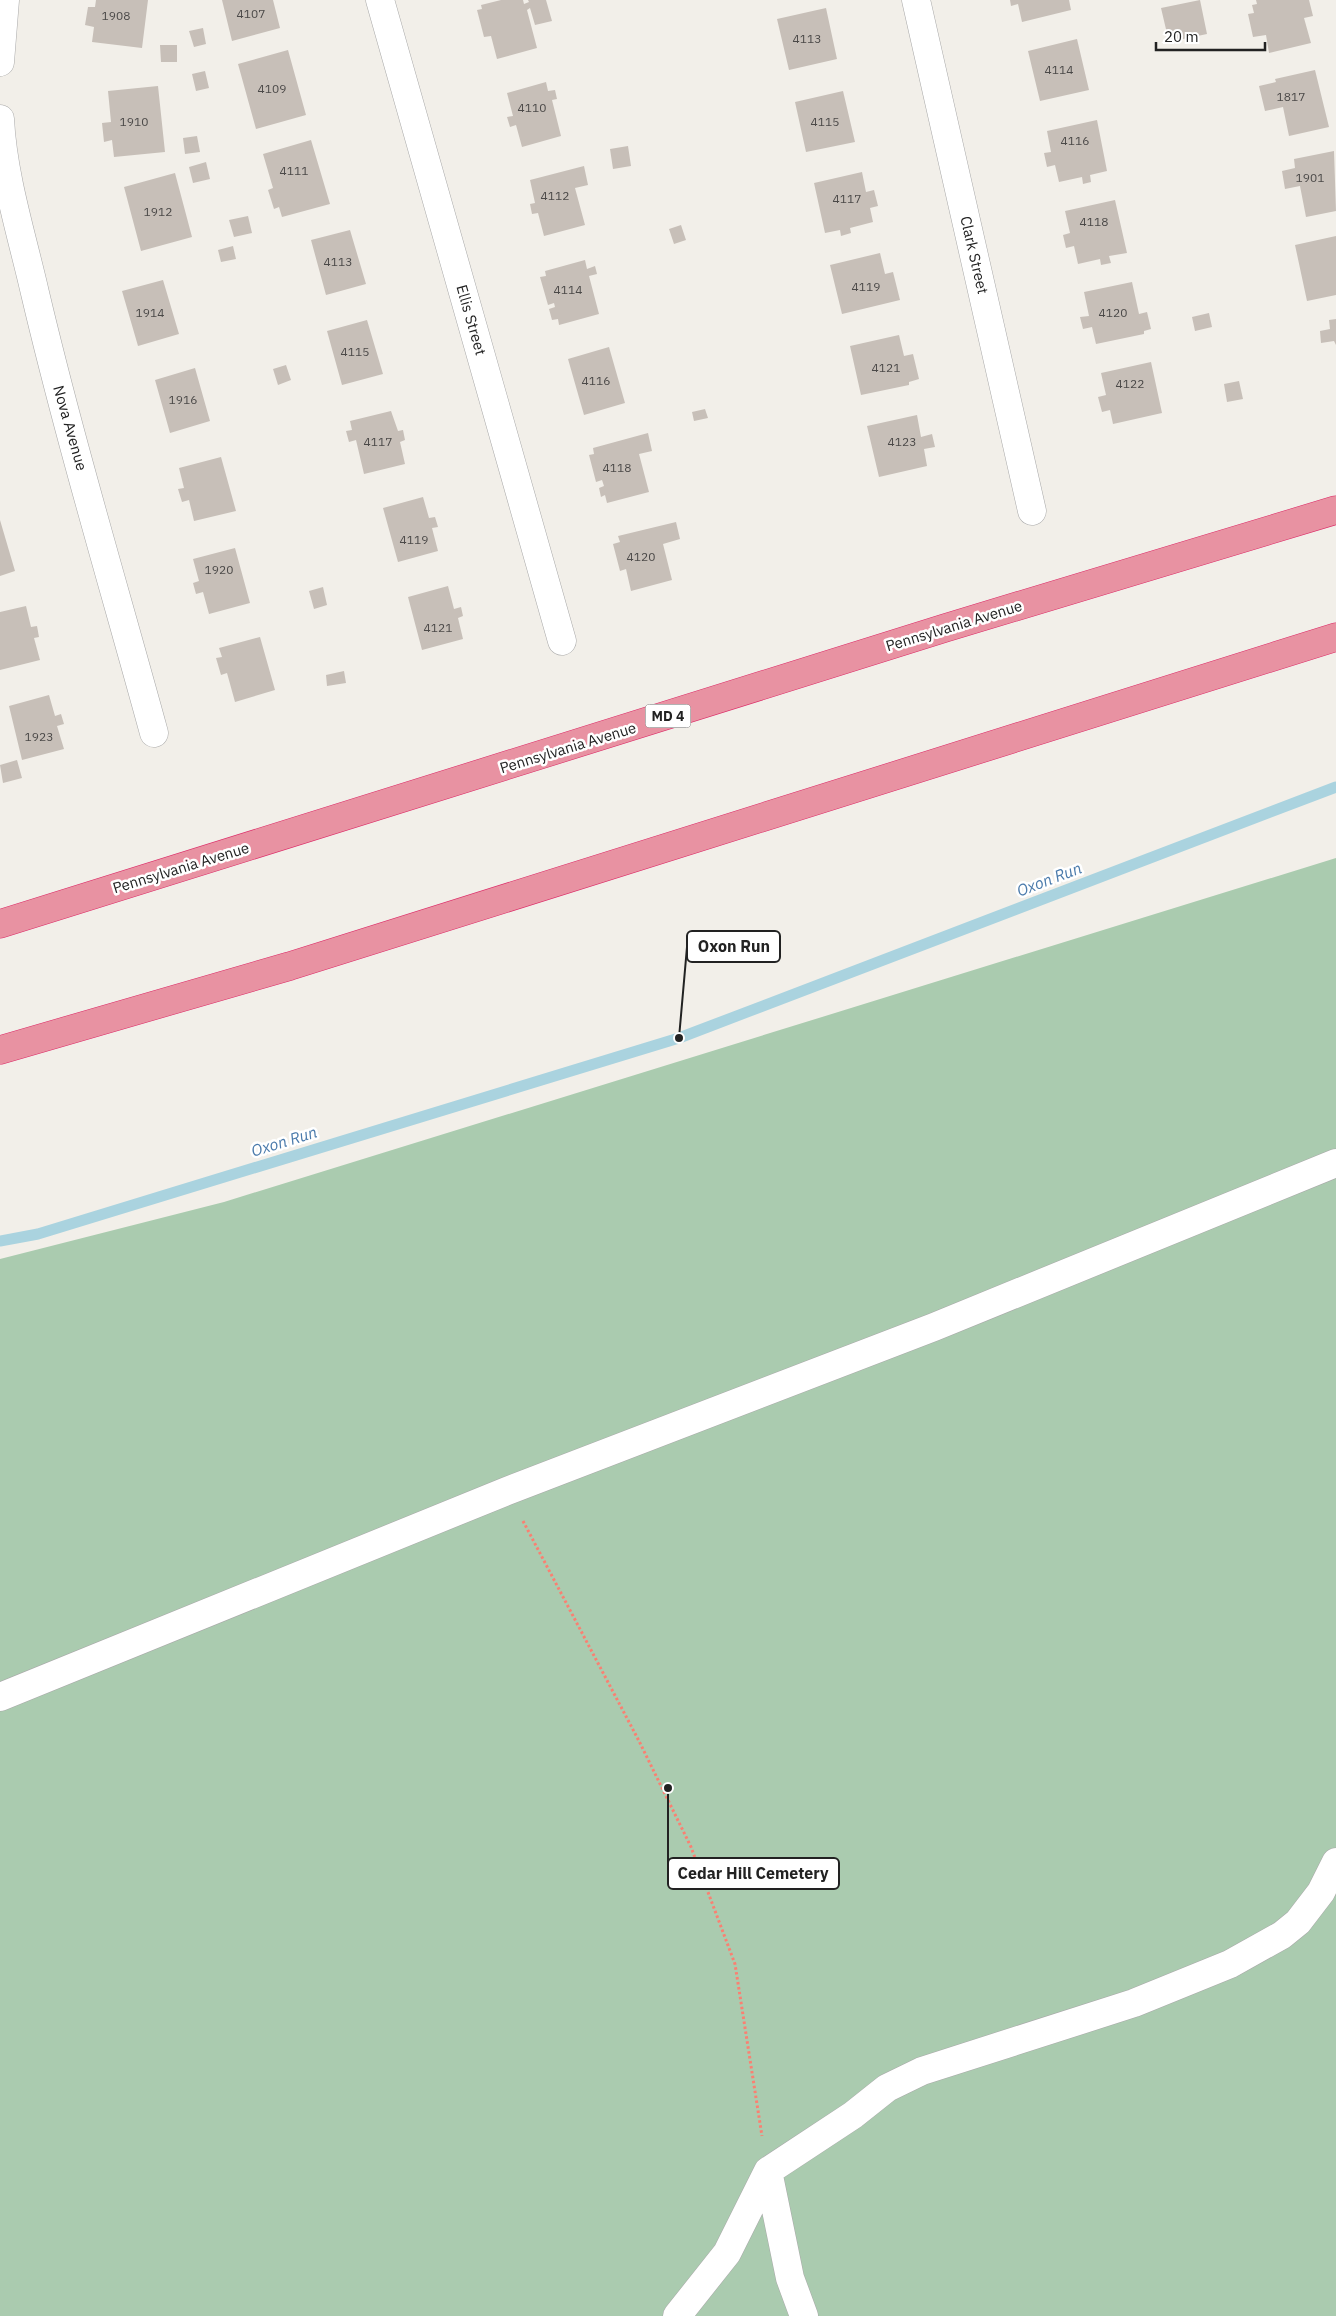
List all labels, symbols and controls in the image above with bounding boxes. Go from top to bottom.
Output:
house number: 4107 [237,6,265,21]
house number: 1908 [102,8,130,23]
scale bar [1156,20,1265,52]
text: 20 m [1164,27,1199,46]
house number: 4113 [793,31,821,46]
house number: 4114 [1045,62,1073,77]
house number: 4109 [258,81,286,96]
house number: 1817 [1277,89,1305,104]
house number: 4110 [518,100,546,115]
house number: 1910 [120,114,148,129]
house number: 4115 [811,114,839,129]
house number: 4116 [1061,133,1089,148]
house number: 4111 [280,163,308,178]
house number: 1901 [1296,170,1324,185]
house number: 4112 [541,188,569,203]
house number: 4117 [833,191,861,206]
house number: 1912 [144,204,172,219]
street label: Clark Street [956,214,993,296]
house number: 4118 [1080,214,1108,229]
house number: 4113 [324,254,352,269]
house number: 4119 [852,279,880,294]
street label: Ellis Street [452,282,491,357]
house number: 4114 [554,282,582,297]
house number: 1914 [136,305,164,320]
house number: 4120 [1099,305,1127,320]
house number: 4115 [341,344,369,359]
house number: 4121 [872,360,900,375]
house number: 4116 [582,373,610,388]
house number: 4122 [1116,376,1144,391]
street label: Nova Avenue [49,383,92,473]
house number: 1916 [169,392,197,407]
house number: 4117 [364,434,392,449]
house number: 4123 [888,434,916,449]
house number: 4118 [603,460,631,475]
house number: 4119 [400,532,428,547]
house number: 4120 [627,549,655,564]
house number: 1920 [205,562,233,577]
street label: Pennsylvania Avenue [883,596,1024,655]
house number: 4121 [424,620,452,635]
road number: MD 4 [646,704,690,728]
street label: Pennsylvania Avenue [497,718,638,777]
house number: 1923 [25,729,53,744]
street label: Pennsylvania Avenue [110,838,251,897]
water label: Oxon Run [1014,857,1084,901]
callout: Oxon Run [687,931,780,962]
text: Oxon Run [698,936,770,956]
water label: Oxon Run [249,1122,319,1160]
callout: Cedar Hill Cemetery [668,1858,839,1889]
text: Cedar Hill Cemetery [678,1863,829,1883]

